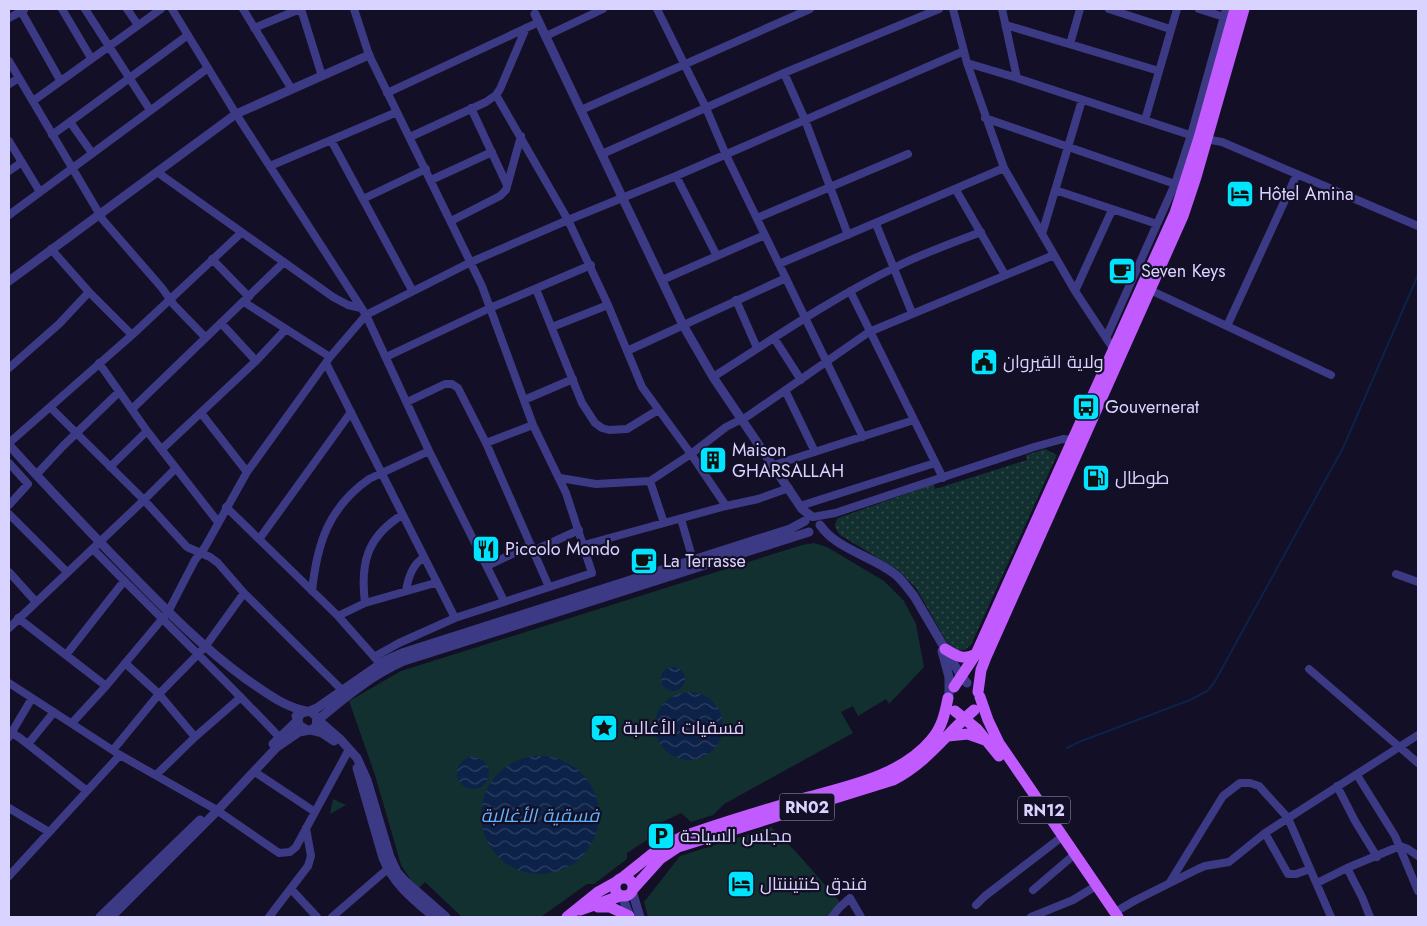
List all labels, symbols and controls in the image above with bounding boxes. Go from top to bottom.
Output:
hotel icon: Hôtel Amina [1225,179,1255,209]
place label: Hôtel Amina [1259,181,1354,207]
cafe icon: Seven Keys [1107,256,1137,286]
place label: Seven Keys [1141,258,1225,284]
public building icon: ولاية القيروان [969,347,999,377]
place label: ولاية القيروان [1003,349,1104,375]
bus stop icon: Gouvernerat [1071,392,1101,422]
place label: Gouvernerat [1105,394,1200,420]
place label: Maison GHARSALLAH [732,437,844,484]
building icon: Maison GHARSALLAH [698,445,728,475]
fuel station icon: طوطال [1081,463,1111,493]
place label: طوطال [1115,465,1169,491]
restaurant icon: Piccolo Mondo [471,534,501,564]
place label: Piccolo Mondo [505,536,620,562]
cafe icon: La Terrasse [629,546,659,576]
place label: La Terrasse [663,548,746,574]
place icon: فسقيات الأغالبة [589,713,619,743]
place label: فسقيات الأغالبة [623,715,744,741]
road number: RN02 [780,794,834,820]
road number: RN12 [1018,796,1070,824]
water label: فسقية الأغالبة [481,802,601,829]
parking icon: مجلس السياحة [646,821,676,851]
place label: مجلس السياحة [680,823,792,849]
hotel icon: فندق كنتيننتال [726,869,756,899]
place label: فندق كنتيننتال [760,871,867,897]

